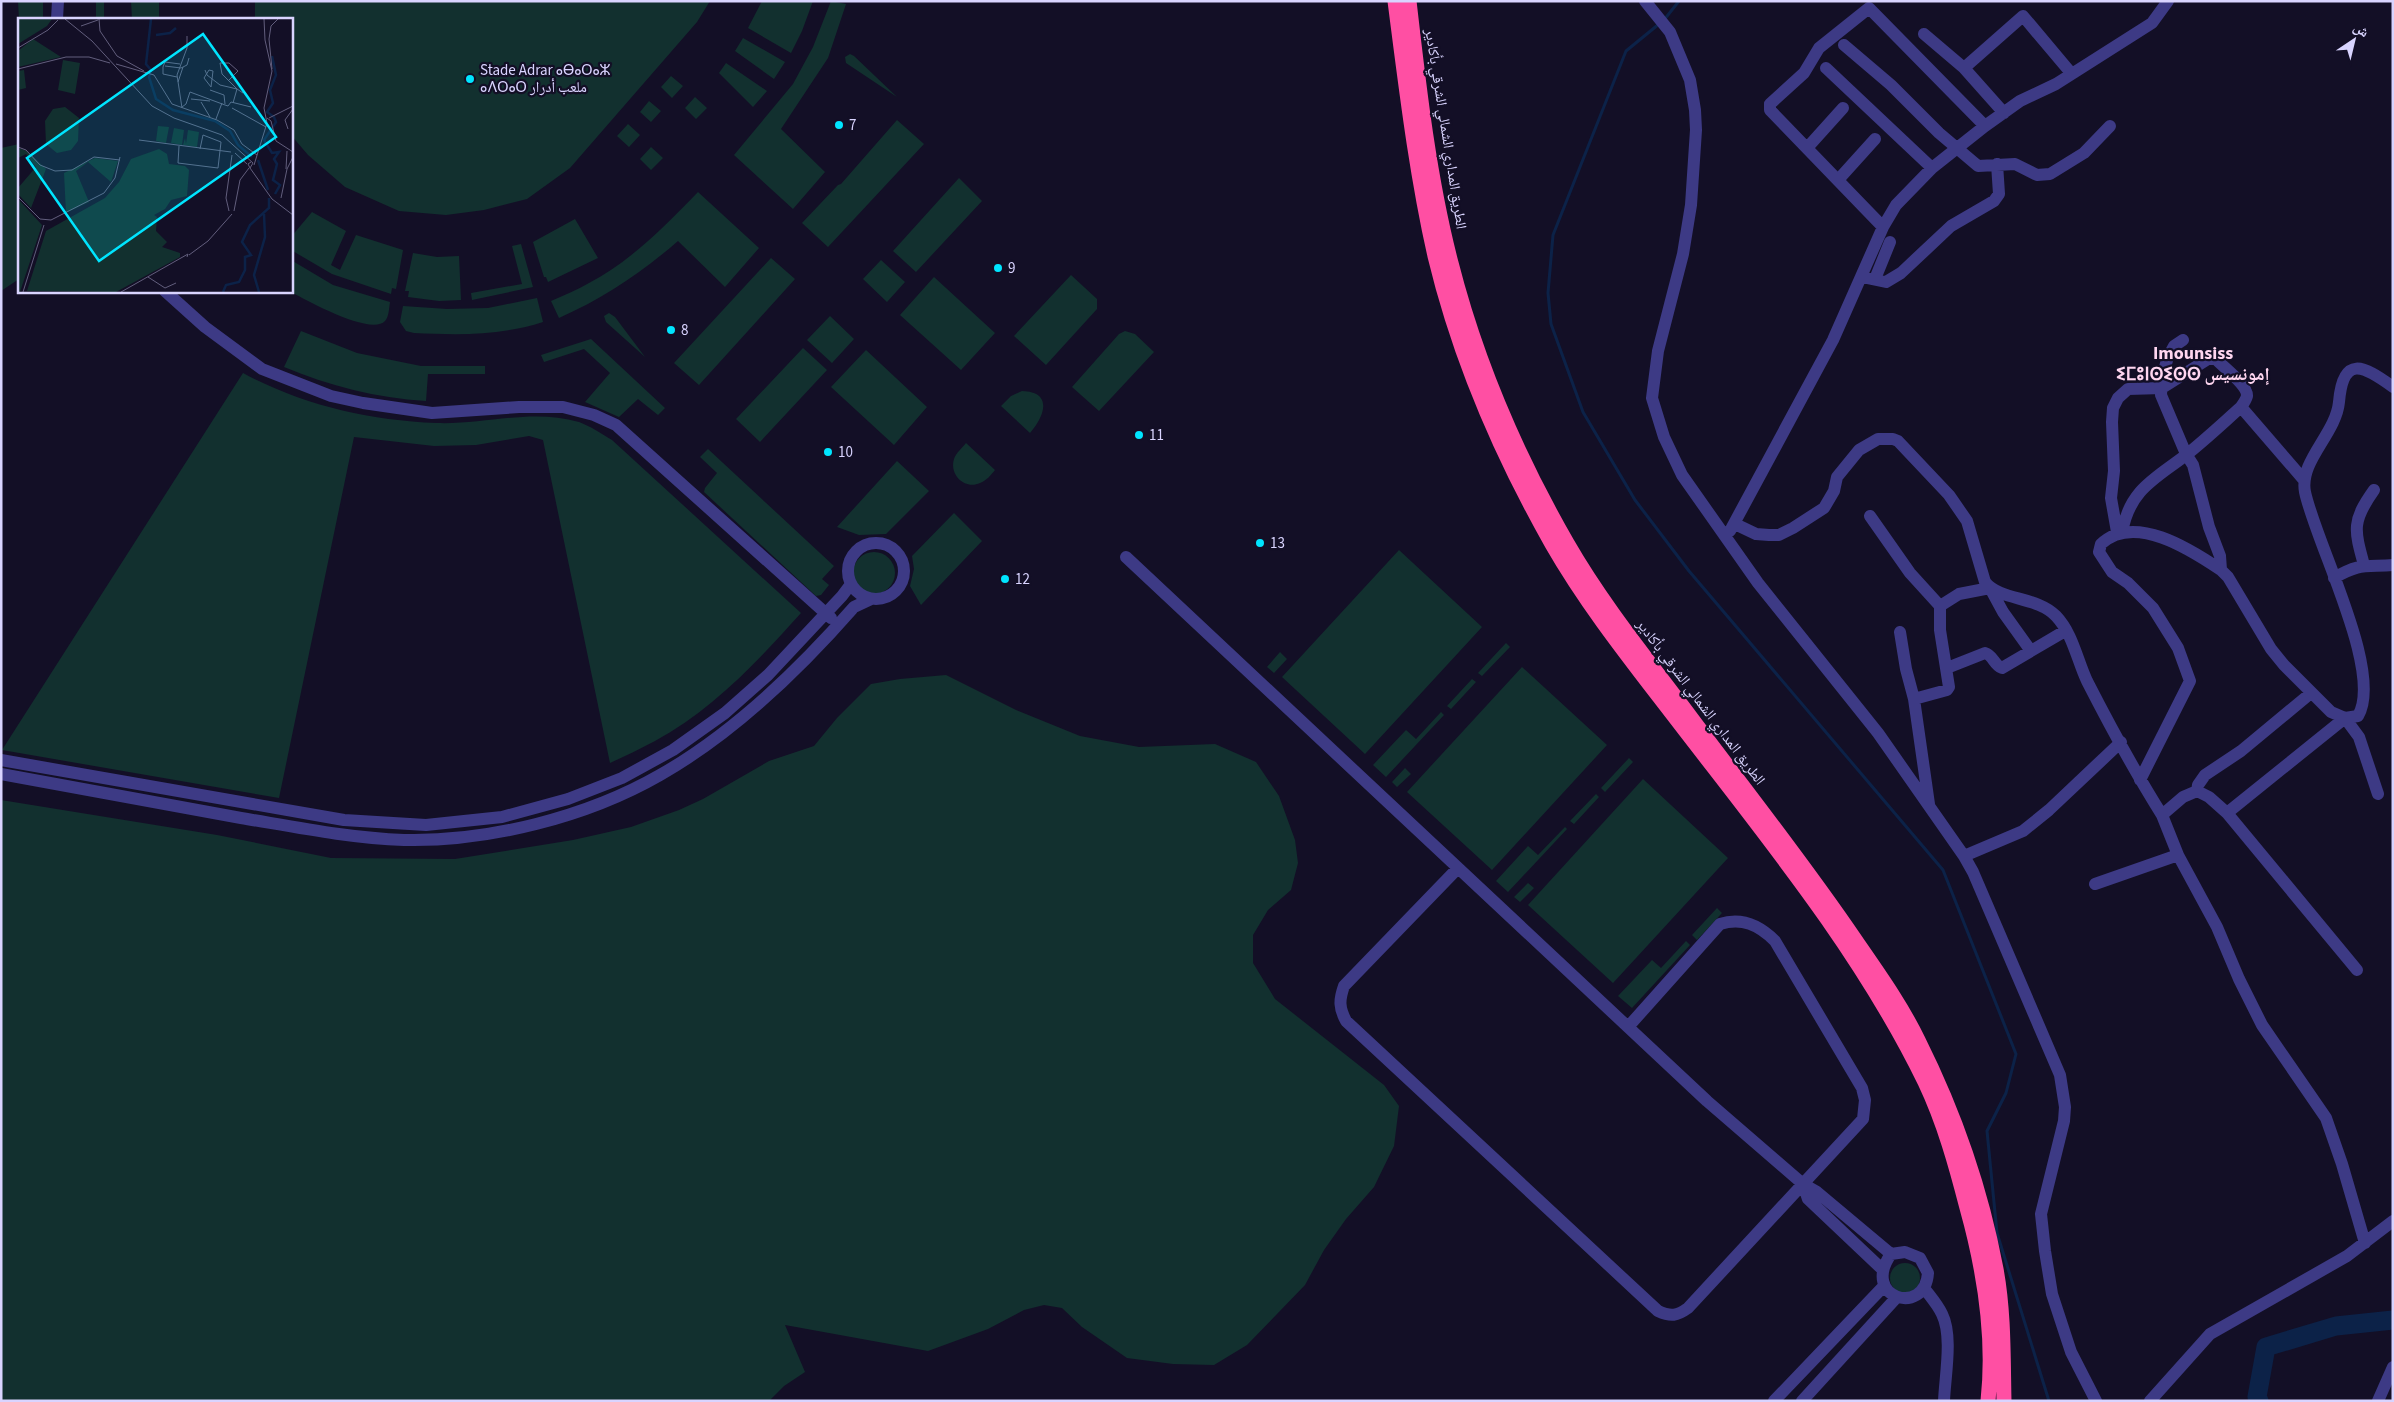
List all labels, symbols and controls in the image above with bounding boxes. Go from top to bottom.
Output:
north arrow [2329,15,2379,65]
inset map [18,18,292,292]
text: ش [2349,18,2373,43]
street label: الطريق المداري الشمالي الشرقي بأكادير [1418,26,1472,231]
place label: Stade Adrar ⴰⴱⴰⵔⴰⵣ ⴰⴷⵔⴰⵔ ملعب أدرار [480,60,611,98]
marker: Stade Adrar ⴰⴱⴰⵔⴰⵣ ⴰⴷⵔⴰⵔ ملعب أدرار [464,73,476,85]
place label: 7 [849,115,856,136]
marker: 7 [833,119,845,131]
place label: 9 [1008,258,1015,279]
marker: 9 [992,262,1004,274]
place label: 8 [681,320,688,341]
marker: 8 [665,324,677,336]
district label: Imounsiss ⵉⵎⵓⵏⵙⵉⵙⵙ إمونسيس [2116,341,2270,387]
place label: 11 [1149,425,1164,446]
marker: 11 [1133,429,1145,441]
place label: 10 [838,442,853,463]
marker: 10 [822,446,834,458]
place label: 13 [1270,533,1285,554]
marker: 13 [1254,537,1266,549]
place label: 12 [1015,569,1030,590]
marker: 12 [999,573,1011,585]
street label: الطريق المداري الشمالي الشرقي بأكادير [1630,614,1770,790]

